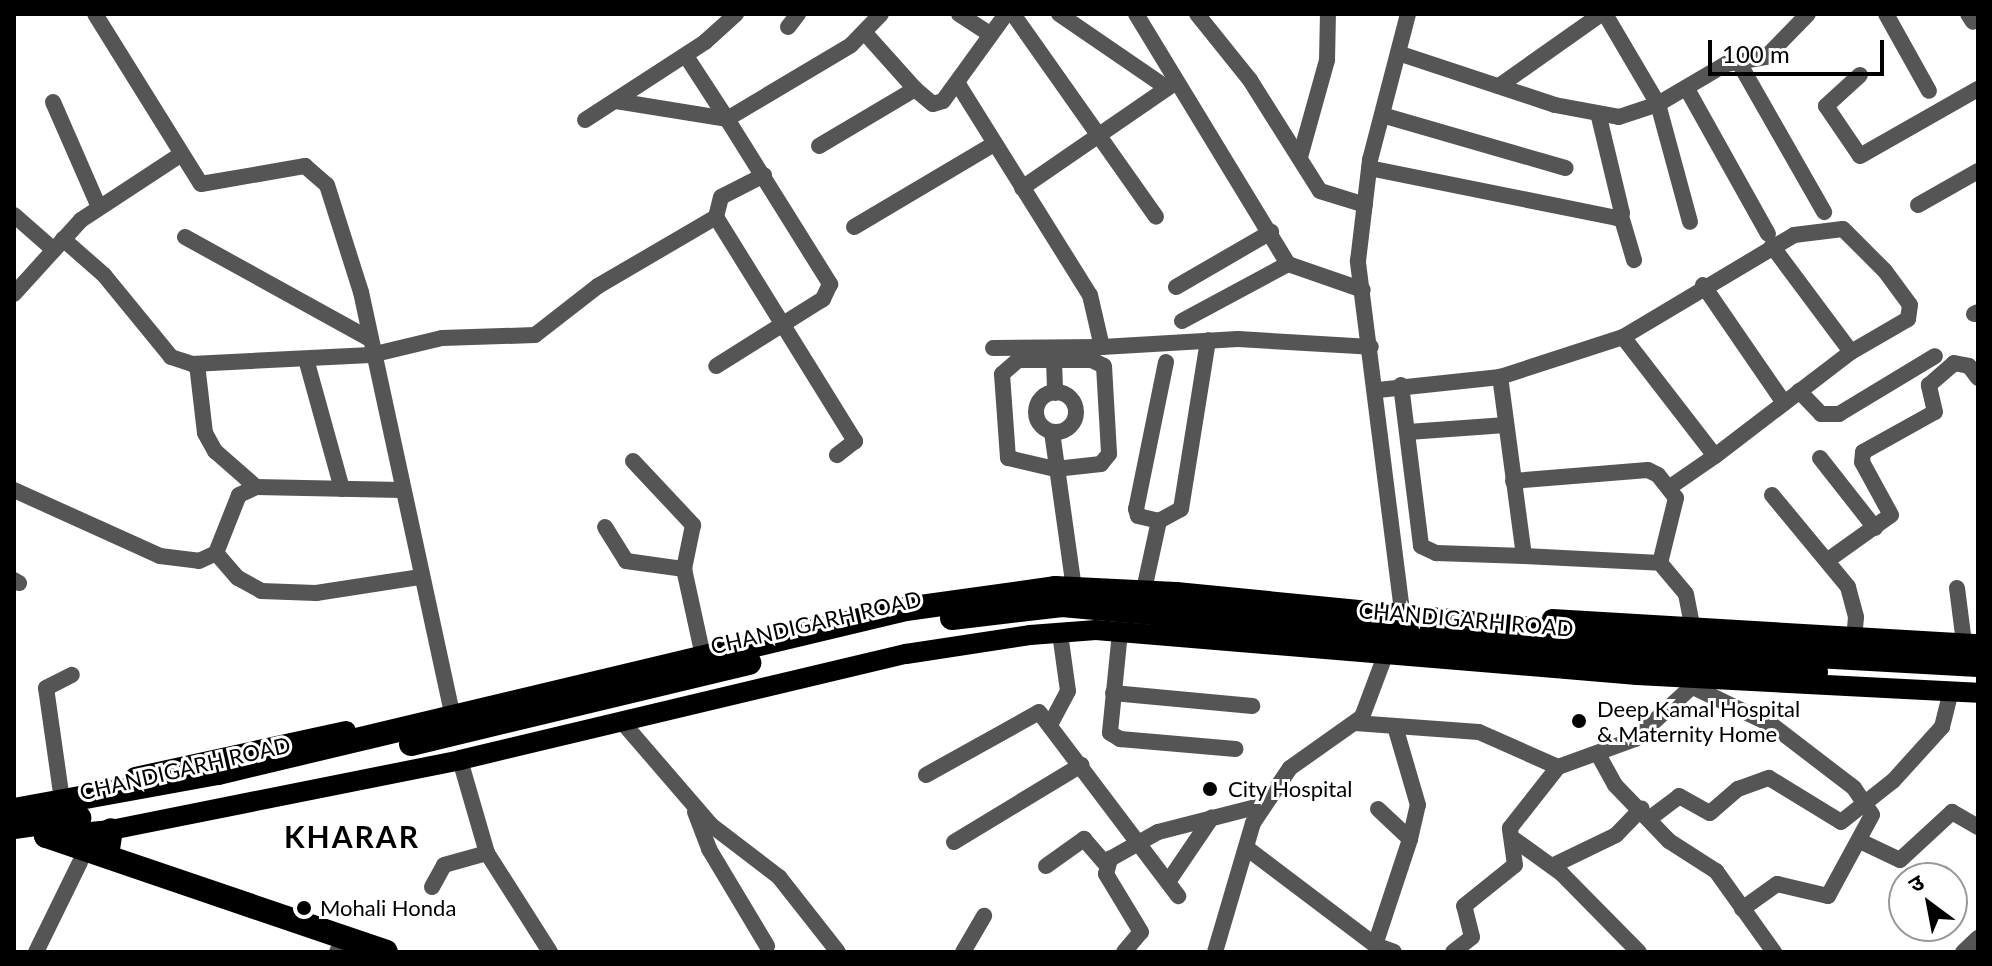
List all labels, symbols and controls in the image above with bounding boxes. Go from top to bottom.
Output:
scale bar [1712,24,1888,74]
text: 100 m [1722,39,1790,68]
street label: CHANDIGARH ROAD [708,585,924,659]
street label: CHANDIGARH ROAD [1357,596,1575,642]
place label: Deep Kamal Hospital & Maternity Home [1597,695,1800,746]
marker: Deep Kamal Hospital & Maternity Home [1568,710,1590,732]
street label: CHANDIGARH ROAD [77,731,293,805]
place label: City Hospital [1228,776,1353,802]
marker: City Hospital [1199,778,1221,800]
district label: KHARAR [284,818,420,854]
north arrow [1888,862,1968,942]
text: उ [1903,868,1929,898]
place label: Mohali Honda [320,895,456,921]
marker: Mohali Honda [295,899,313,917]

